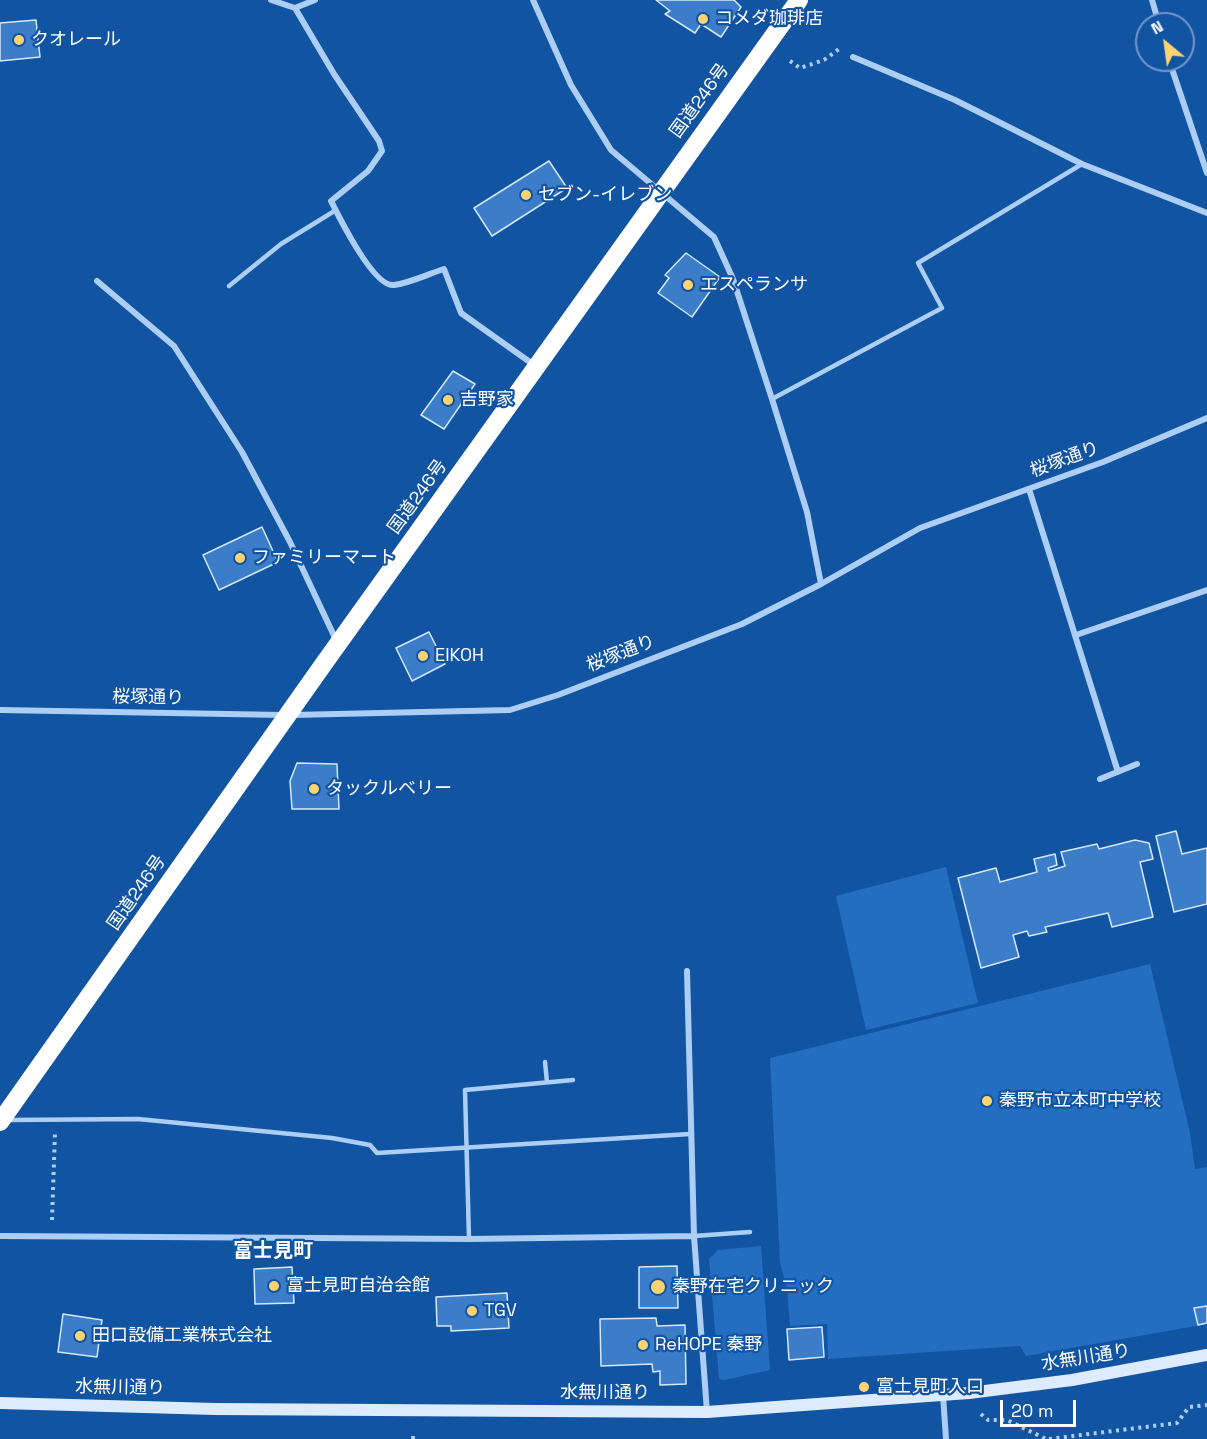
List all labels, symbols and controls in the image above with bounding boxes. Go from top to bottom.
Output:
place label: コメダ珈琲店 [715,8,823,30]
marker: コメダ珈琲店 [696,12,710,26]
north arrow [1135,12,1195,72]
text: N [1147,16,1167,39]
place label: クオレール [31,29,121,51]
marker: クオレール [12,33,26,47]
street label: 国道246号 [666,60,734,142]
place label: セブン-イレブン [538,184,672,206]
marker: セブン-イレブン [519,188,533,202]
place label: エスペランサ [700,274,808,296]
marker: エスペランサ [681,278,695,292]
place label: 吉野家 [460,389,514,411]
marker: 吉野家 [441,393,455,407]
street label: 桜塚通り [1027,438,1103,482]
street label: 国道246号 [384,456,452,538]
place label: ファミリーマート [252,547,396,569]
marker: ファミリーマート [233,551,247,565]
street label: 桜塚通り [584,631,658,677]
place label: EIKOH [435,645,484,667]
marker: EIKOH [416,649,430,663]
street label: 桜塚通り [112,687,184,709]
place label: タックルベリー [326,778,452,800]
marker: タックルベリー [307,782,321,796]
street label: 国道246号 [103,851,171,935]
place label: 秦野市立本町中学校 [999,1090,1161,1112]
marker: 秦野市立本町中学校 [980,1094,994,1108]
district label: 富士見町 [233,1240,313,1264]
place label: 富士見町自治会館 [286,1275,430,1297]
place label: 秦野在宅クリニック [672,1276,834,1298]
marker: 秦野在宅クリニック [649,1278,667,1296]
marker: 富士見町自治会館 [267,1279,281,1293]
place label: TGV [484,1300,517,1322]
marker: TGV [465,1304,479,1318]
place label: 田口設備工業株式会社 [92,1325,272,1347]
marker: 田口設備工業株式会社 [73,1329,87,1343]
place label: ReHOPE 秦野 [655,1334,762,1356]
marker: ReHOPE 秦野 [636,1338,650,1352]
street label: 水無川通り [1040,1340,1132,1376]
street label: 水無川通り [75,1376,165,1400]
place label: 富士見町入口 [876,1376,984,1398]
marker: 富士見町入口 [857,1380,871,1394]
street label: 水無川通り [560,1382,650,1404]
scale bar [1003,1388,1080,1426]
text: 20 m [1011,1399,1054,1422]

